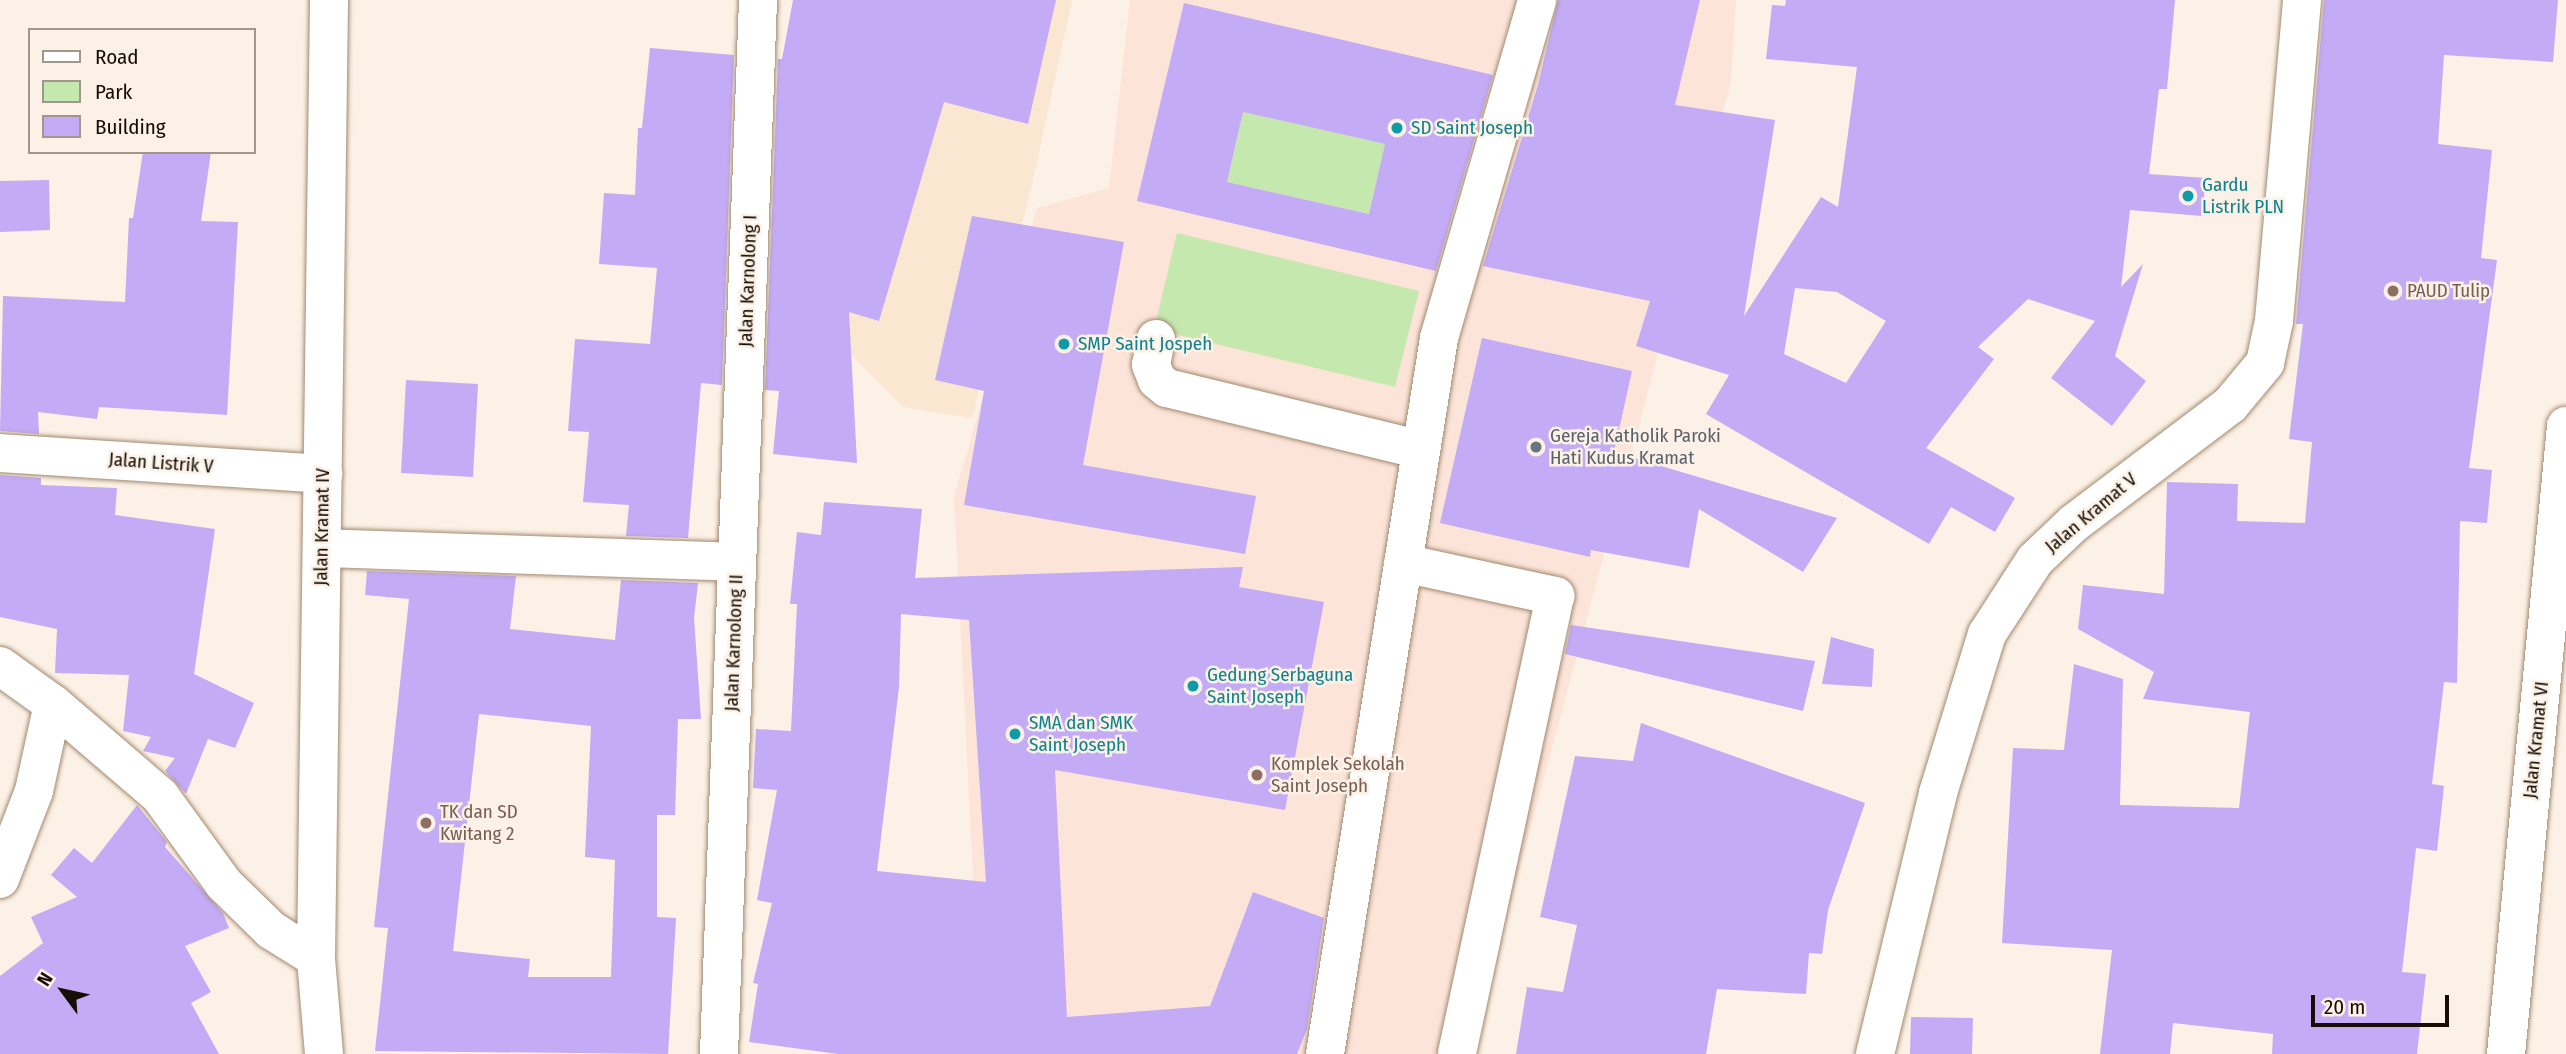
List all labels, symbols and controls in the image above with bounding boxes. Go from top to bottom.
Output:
legend [28,28,256,154]
text: Road [95,44,139,70]
text: Park [95,79,132,105]
text: Building [95,114,166,140]
place label: SD Saint Joseph [1411,117,1533,139]
marker: SD Saint Joseph [1389,120,1405,136]
place label: Gardu Listrik PLN [2202,174,2284,218]
marker: Gardu Listrik PLN [2180,188,2196,204]
street label: Jalan Karnolong I [734,215,762,347]
place label: PAUD Tulip [2407,280,2490,302]
marker: PAUD Tulip [2385,283,2401,299]
place label: SMP Saint Jospeh [1078,333,1212,355]
marker: SMP Saint Jospeh [1056,336,1072,352]
place label: Gereja Katholik Paroki Hati Kudus Kramat [1550,425,1721,469]
marker: Gereja Katholik Paroki Hati Kudus Kramat [1528,439,1544,455]
street label: Jalan Listrik V [108,448,214,478]
street label: Jalan Kramat IV [310,468,334,586]
street label: Jalan Kramat V [2041,468,2141,558]
street label: Jalan Karnolong II [720,574,748,712]
place label: Gedung Serbaguna Saint Joseph [1207,664,1353,708]
marker: Gedung Serbaguna Saint Joseph [1185,678,1201,694]
street label: Jalan Kramat VI [2519,680,2553,800]
place label: SMA dan SMK Saint Joseph [1029,712,1133,756]
marker: SMA dan SMK Saint Joseph [1007,726,1023,742]
place label: Komplek Sekolah Saint Joseph [1271,753,1405,797]
marker: Komplek Sekolah Saint Joseph [1249,767,1265,783]
place label: TK dan SD Kwitang 2 [440,801,518,845]
marker: TK dan SD Kwitang 2 [418,815,434,831]
north arrow [28,956,98,1026]
text: N [32,968,58,990]
scale bar [2314,981,2452,1025]
text: 20 m [2324,994,2365,1020]

